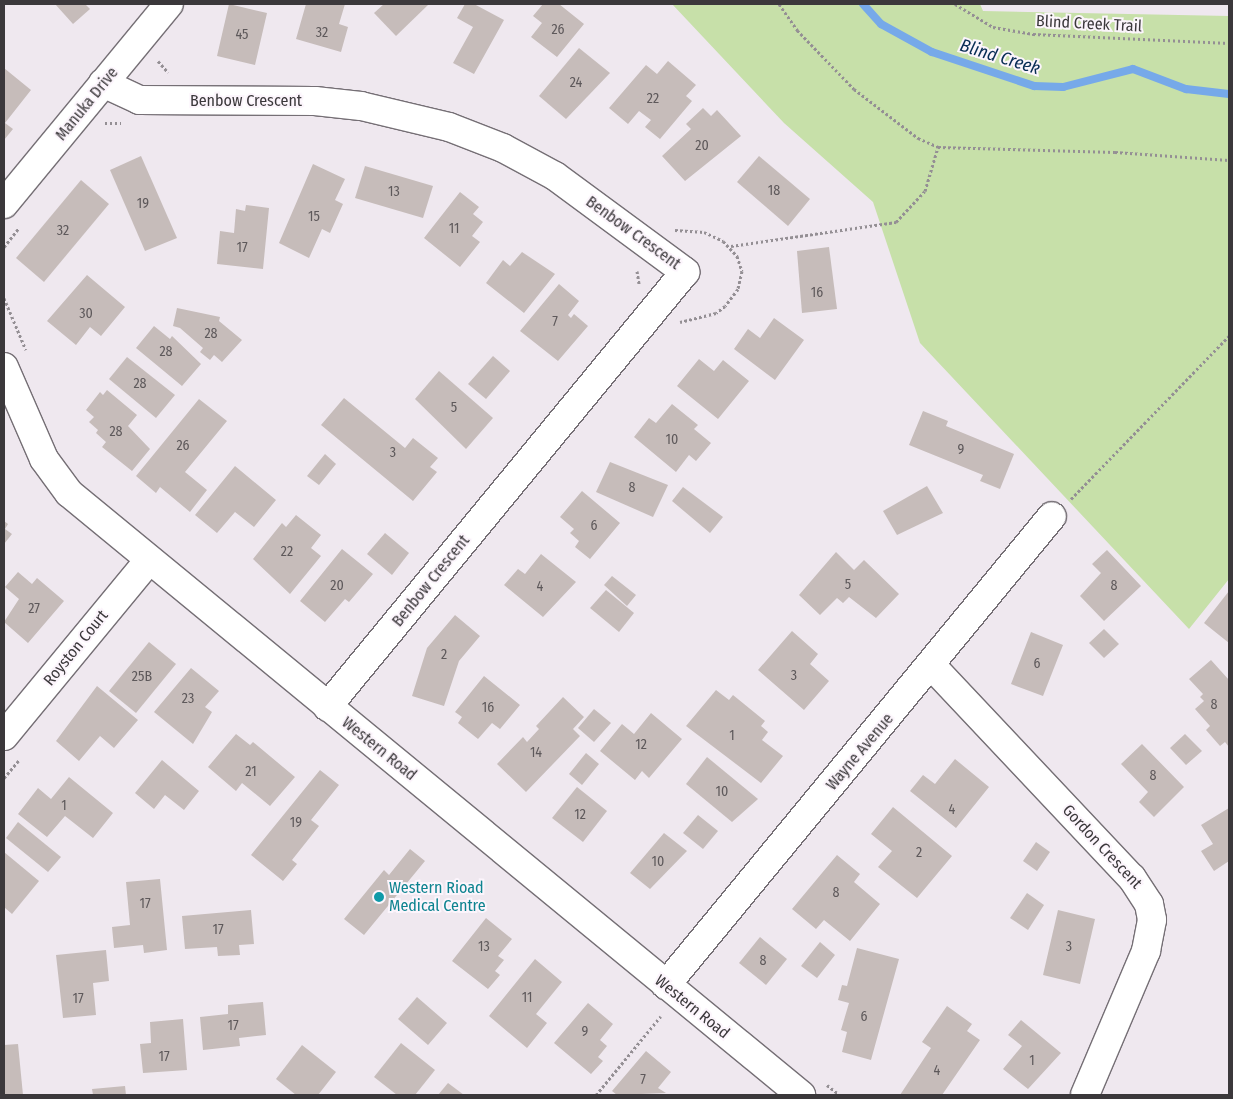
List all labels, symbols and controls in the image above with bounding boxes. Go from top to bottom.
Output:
street label: Blind Creek Trail [1036,12,1142,36]
house number: 26 [551,22,565,38]
house number: 32 [316,25,328,41]
house number: 45 [235,27,249,43]
water label: Blind Creek [957,35,1043,79]
street label: Manuka Drive [52,63,122,145]
house number: 24 [570,75,582,91]
street label: Benbow Crescent [190,91,302,111]
house number: 22 [647,91,659,107]
house number: 20 [695,138,709,154]
house number: 18 [768,183,780,199]
house number: 13 [388,184,400,200]
street label: Benbow Crescent [582,192,684,274]
house number: 19 [137,196,149,212]
house number: 15 [308,209,320,225]
house number: 11 [449,221,459,237]
house number: 32 [57,223,69,239]
house number: 17 [236,240,248,256]
house number: 16 [811,285,823,301]
house number: 30 [79,306,93,322]
house number: 7 [552,314,558,330]
house number: 28 [204,326,218,342]
house number: 28 [159,344,173,360]
house number: 28 [133,376,147,392]
house number: 5 [451,400,457,416]
house number: 28 [109,424,123,440]
house number: 10 [666,432,678,448]
house number: 26 [176,438,190,454]
house number: 9 [958,442,964,458]
house number: 3 [390,445,396,461]
house number: 8 [629,480,635,496]
house number: 6 [591,518,597,534]
street label: Benbow Crescent [388,531,474,631]
house number: 22 [281,544,293,560]
house number: 5 [845,577,851,593]
house number: 20 [330,578,344,594]
house number: 8 [1111,578,1117,594]
house number: 4 [537,579,543,595]
house number: 27 [28,601,40,617]
street label: Royston Court [40,606,112,690]
house number: 2 [441,647,447,663]
house number: 6 [1034,656,1040,672]
house number: 3 [791,668,797,684]
house number: 25B [132,669,152,685]
house number: 23 [182,691,194,707]
house number: 8 [1211,697,1217,713]
house number: 16 [482,700,494,716]
street label: Wayne Avenue [822,710,898,794]
street label: Western Road [338,713,420,785]
house number: 1 [729,728,735,744]
house number: 12 [635,737,647,753]
house number: 14 [530,745,542,761]
house number: 21 [245,764,257,780]
house number: 8 [1150,768,1156,784]
house number: 10 [716,784,728,800]
house number: 1 [61,798,67,814]
street label: Gordon Crescent [1058,801,1146,893]
house number: 4 [949,802,955,818]
house number: 12 [574,807,586,823]
house number: 19 [290,815,302,831]
house number: 2 [916,845,922,861]
house number: 10 [652,854,664,870]
place label: Western Rioad Medical Centre [389,878,486,916]
house number: 8 [833,885,839,901]
marker: Western Rioad Medical Centre [373,891,385,903]
house number: 17 [139,896,151,912]
house number: 17 [212,922,224,938]
house number: 13 [478,939,490,955]
house number: 3 [1066,939,1072,955]
house number: 8 [760,953,766,969]
street label: Western Road [651,971,733,1043]
house number: 11 [522,990,532,1006]
house number: 17 [72,991,84,1007]
house number: 6 [861,1009,867,1025]
house number: 17 [227,1018,239,1034]
house number: 9 [582,1024,588,1040]
house number: 17 [158,1049,170,1065]
house number: 1 [1029,1053,1035,1069]
house number: 4 [934,1063,940,1079]
house number: 7 [640,1072,646,1088]

